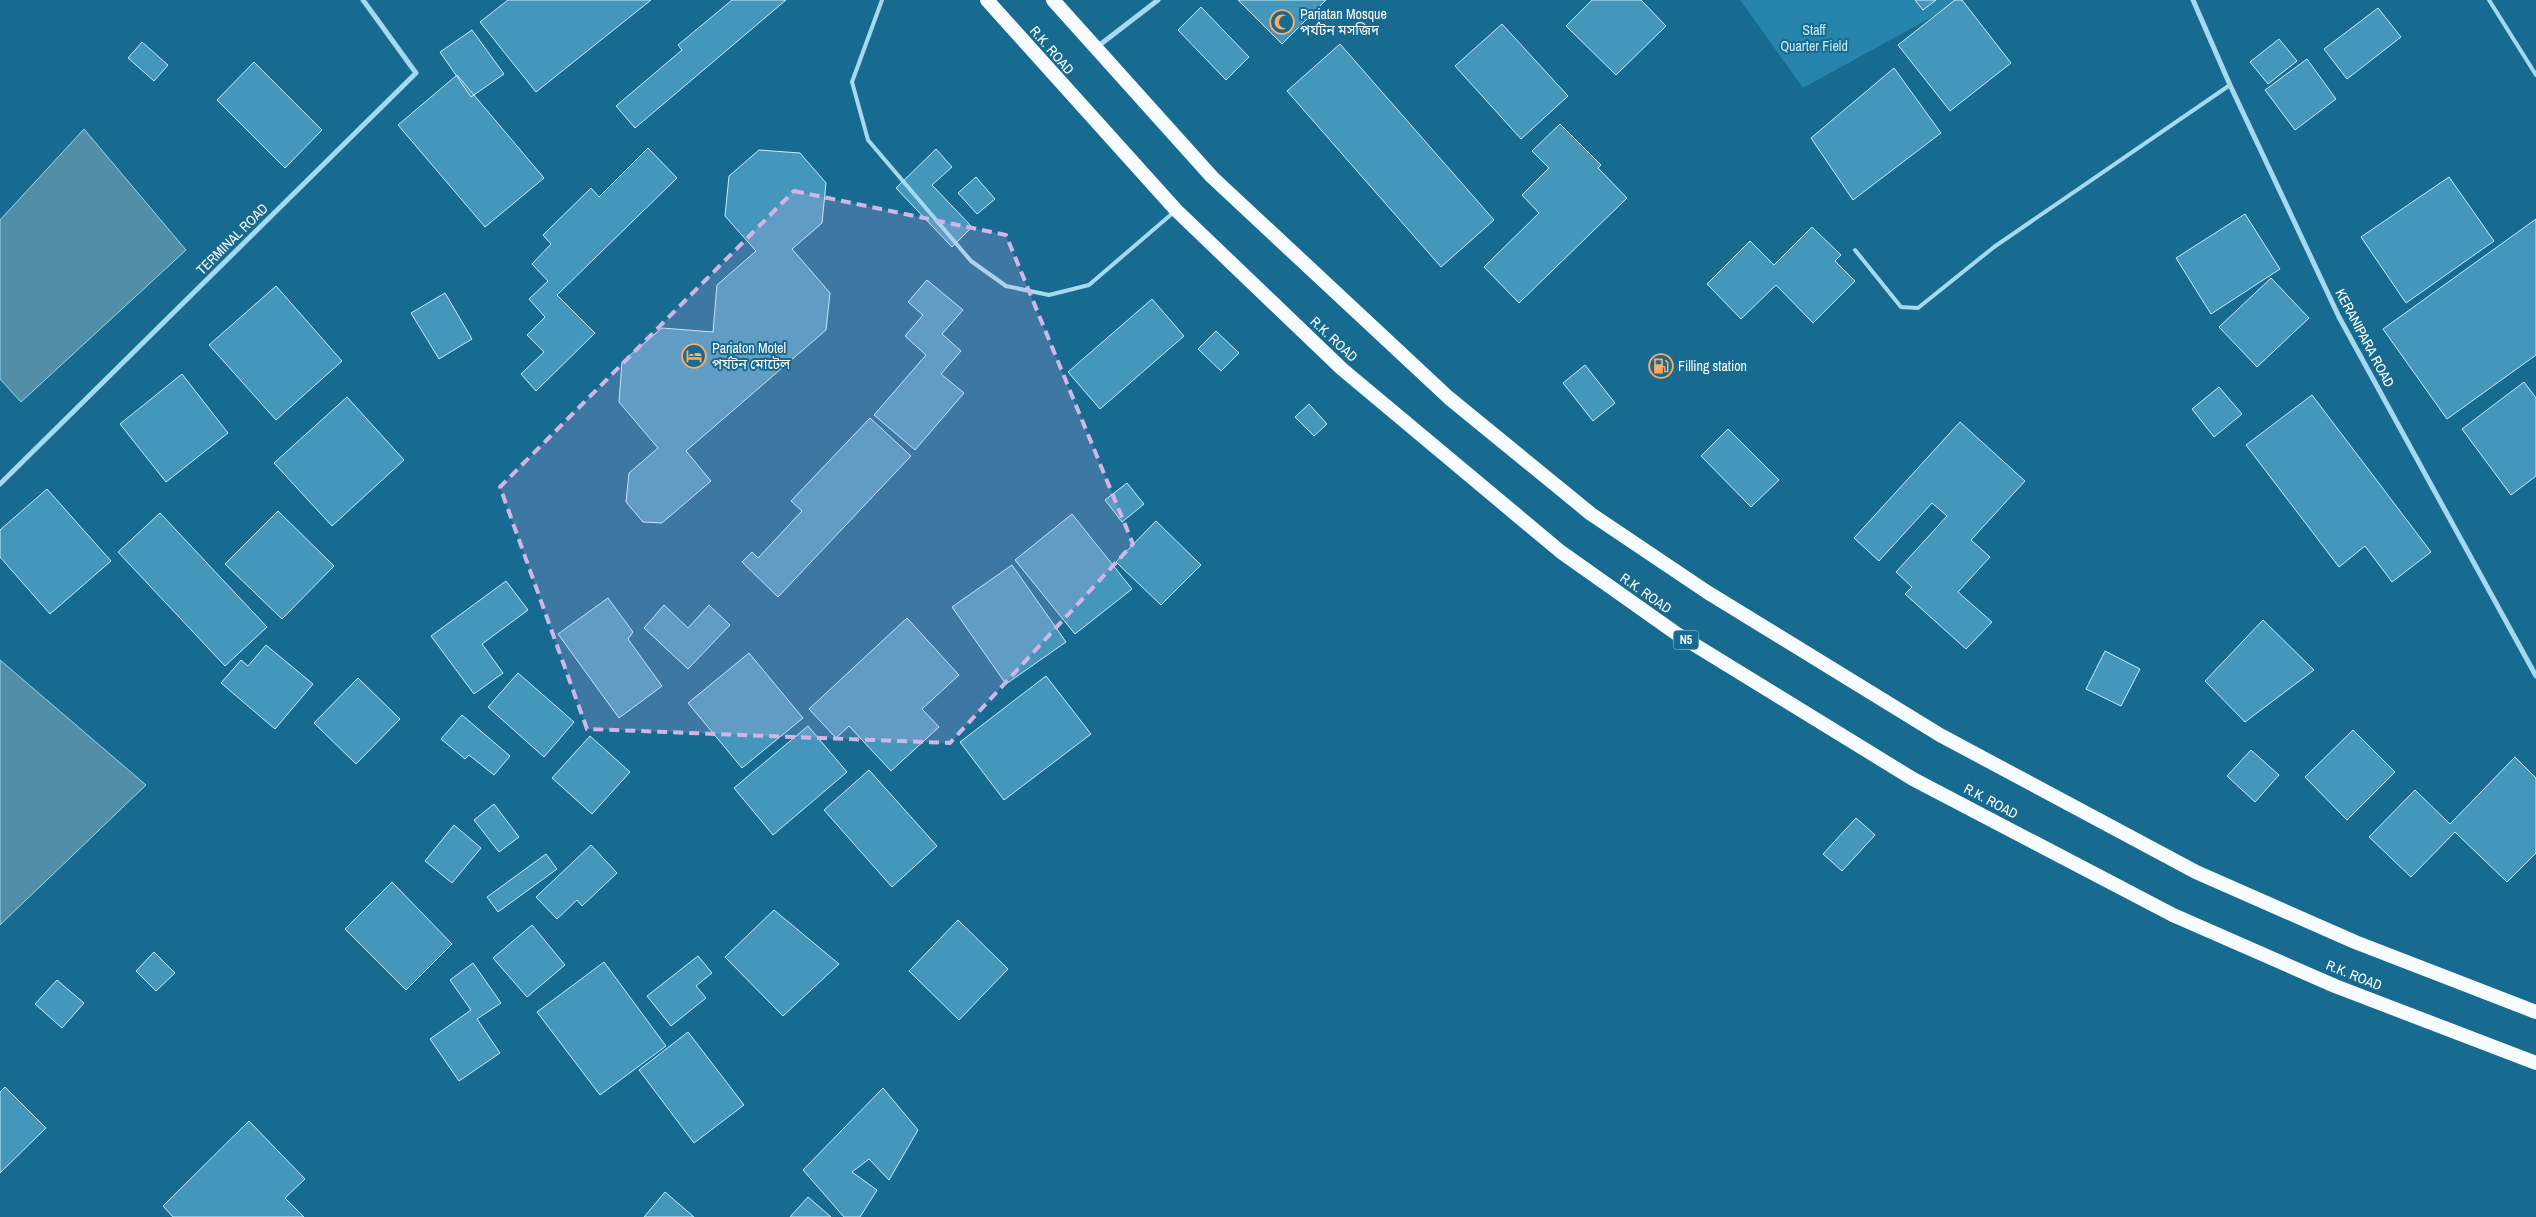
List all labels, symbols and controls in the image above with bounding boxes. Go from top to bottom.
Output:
place label: Parjatan Mosque পর্যটন মসজিদ [1300,5,1387,39]
mosque icon: Parjatan Mosque পর্যটন মসজিদ [1269,9,1295,35]
park label: Staff Quarter Field [1780,21,1848,55]
street label: R.K. ROAD [1026,22,1078,78]
street label: TERMINAL ROAD [192,199,272,279]
street label: KERANIPARA ROAD [2331,286,2399,390]
street label: R.K. ROAD [1306,312,1362,366]
place label: Parjaton Motel পর্যটন মোটেল [712,339,791,373]
hotel icon: Parjaton Motel পর্যটন মোটেল [681,343,707,369]
fuel station icon: Filling station [1648,353,1674,379]
place label: Filling station [1678,357,1747,375]
street label: R.K. ROAD [1617,569,1675,617]
road number: N5 [1674,630,1698,650]
street label: R.K. ROAD [1961,779,2021,823]
street label: R.K. ROAD [2323,956,2385,994]

